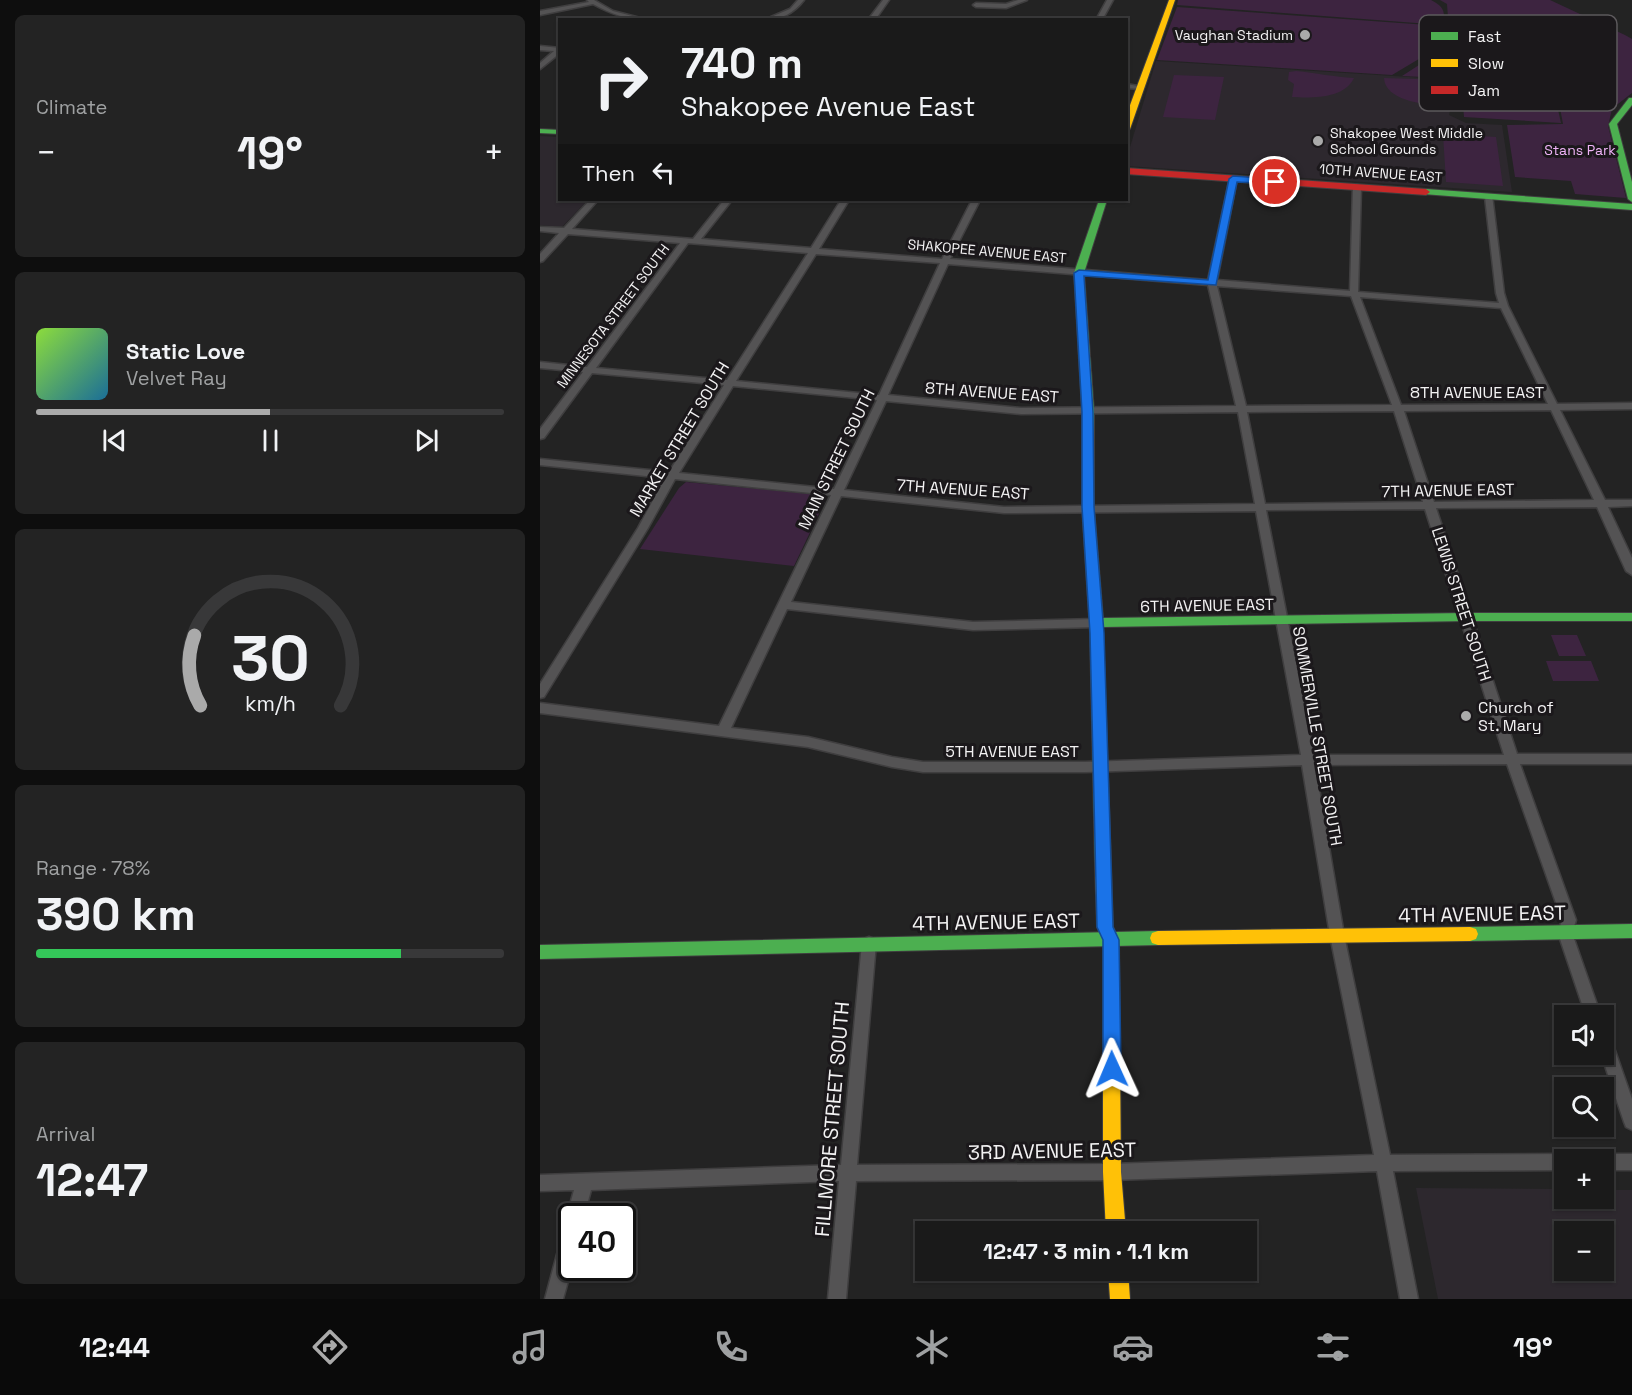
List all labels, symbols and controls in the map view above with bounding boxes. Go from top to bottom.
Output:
legend [1419,15,1617,111]
place label: Vaughan Stadium [1175,26,1293,44]
text: Fast [1468,26,1501,47]
marker: Vaughan Stadium [1298,28,1312,42]
text: 740 m [681,37,803,90]
icon: right [582,42,660,120]
text: Slow [1468,53,1504,74]
text: Jam [1468,80,1500,101]
text: Shakopee Avenue East [681,89,975,124]
text: Climate [36,94,107,120]
place label: Shakopee West Middle School Grounds [1330,124,1483,158]
text: 19° [237,125,303,182]
text: − [36,132,56,174]
text: + [484,132,504,174]
marker: Shakopee West Middle School Grounds [1311,134,1325,148]
park label: Stans Park [1544,141,1616,159]
icon: left [647,156,680,189]
pin [1249,156,1300,207]
text: Then [582,159,635,187]
street label: 10TH AVENUE EAST [1319,160,1443,186]
icon: arrive [1258,165,1291,198]
street label: SHAKOPEE AVENUE EAST [907,235,1067,267]
street label: MINNESOTA STREET SOUTH [553,240,673,392]
text: Static Love [126,337,245,365]
street label: MARKET STREET SOUTH [625,358,734,520]
text: Velvet Ray [126,365,227,391]
street label: 8TH AVENUE EAST [924,377,1060,408]
street label: 8TH AVENUE EAST [1410,382,1544,403]
street label: MAIN STREET SOUTH [793,386,880,533]
icon: previous [98,424,131,457]
icon: pause [254,424,287,457]
icon: next [410,424,443,457]
street label: 7TH AVENUE EAST [896,474,1030,505]
street label: 7TH AVENUE EAST [1381,479,1515,502]
street label: LEWIS STREET SOUTH [1427,525,1496,684]
street label: 6TH AVENUE EAST [1140,594,1274,617]
text: 30 [231,620,309,699]
street label: SOMMERVILLE STREET SOUTH [1288,625,1347,847]
text: km/h [244,691,296,718]
place label: Church of St. Mary [1478,697,1554,736]
marker: Church of St. Mary [1459,709,1473,723]
street label: 5TH AVENUE EAST [945,741,1079,762]
text: Range · 78% [36,855,150,881]
text: 390 km [36,886,196,943]
street label: 4TH AVENUE EAST [1398,900,1566,928]
street label: 4TH AVENUE EAST [912,908,1080,936]
street label: FILLMORE STREET SOUTH [809,1000,855,1238]
map controls [1554,1005,1614,1281]
button: sound [1554,1005,1614,1065]
position arrow [1080,1037,1144,1101]
button: search [1554,1077,1614,1137]
text: Arrival [36,1121,95,1147]
street label: 3RD AVENUE EAST [968,1137,1137,1165]
button: + [1554,1149,1614,1209]
text: 12:47 [36,1152,148,1209]
speed limit sign: 40 [558,1203,636,1281]
button: − [1554,1221,1614,1281]
text: 12:47 · 3 min · 1.1 km [983,1237,1189,1265]
icon: directions [309,1326,351,1368]
icon: music [509,1326,551,1368]
icon: phone [710,1326,752,1368]
icon: climate [911,1326,953,1368]
icon: car [1112,1326,1154,1368]
icon: filters [1312,1326,1354,1368]
text: 12:44 [79,1330,150,1365]
text: 19° [1513,1330,1553,1365]

